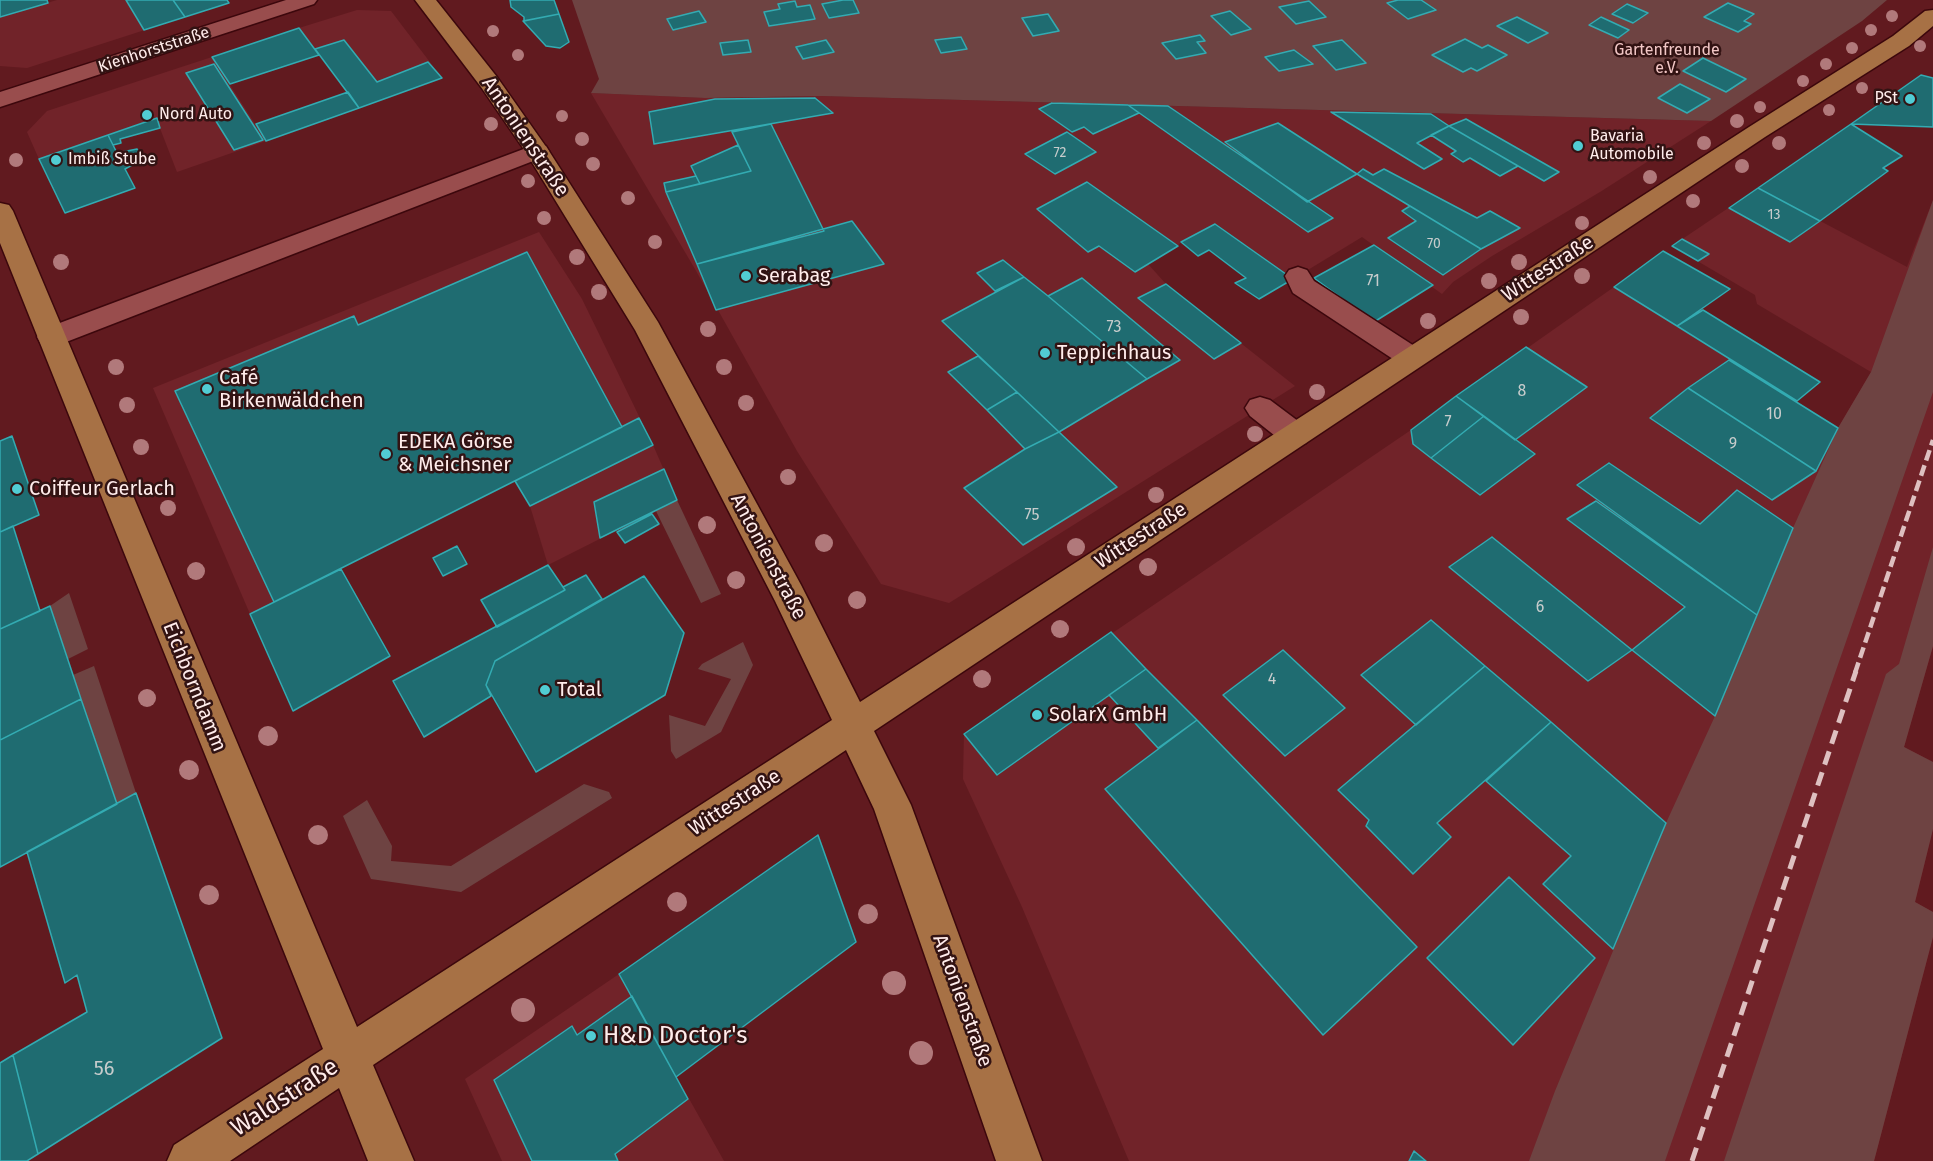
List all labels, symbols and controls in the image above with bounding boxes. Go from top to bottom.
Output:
street label: Kienhorststraße [96,23,212,77]
park label: Gartenfreunde e.V. [1614,41,1720,79]
street label: Antonienstraße [476,73,574,201]
place label: PSt [1875,89,1898,109]
marker: PSt [1903,92,1917,106]
place label: Nord Auto [159,105,232,125]
marker: Nord Auto [140,108,154,122]
place label: Bavaria Automobile [1590,127,1674,165]
marker: Bavaria Automobile [1571,139,1585,153]
house number: 72 [1054,145,1066,161]
place label: Imbiß Stube [68,150,156,170]
marker: Imbiß Stube [49,153,63,167]
house number: 13 [1767,207,1781,223]
street label: Wittestraße [1498,231,1598,307]
house number: 70 [1427,236,1441,252]
place label: Serabag [758,264,830,288]
marker: Serabag [739,269,753,283]
house number: 71 [1366,272,1380,292]
house number: 73 [1107,318,1121,338]
place label: Teppichhaus [1057,341,1171,365]
marker: Teppichhaus [1038,346,1052,360]
place label: Café Birkenwäldchen [219,366,364,413]
marker: Café Birkenwäldchen [200,382,214,396]
house number: 8 [1518,382,1526,402]
house number: 10 [1766,405,1782,425]
house number: 7 [1444,413,1452,433]
place label: EDEKA Görse & Meichsner [398,430,513,477]
house number: 9 [1729,435,1737,455]
marker: EDEKA Görse & Meichsner [379,447,393,461]
place label: Coiffeur Gerlach [29,477,175,501]
marker: Coiffeur Gerlach [10,482,24,496]
street label: Antonienstraße [725,490,811,624]
street label: Wittestraße [1091,498,1191,574]
house number: 75 [1025,506,1039,526]
house number: 6 [1536,598,1544,618]
street label: Eichborndamm [157,619,231,755]
house number: 4 [1268,670,1276,690]
place label: Total [557,678,602,702]
marker: Total [538,683,552,697]
place label: SolarX GmbH [1049,703,1167,727]
marker: SolarX GmbH [1030,708,1044,722]
street label: Wittestraße [685,765,785,841]
street label: Antonienstraße [927,932,997,1070]
place label: H&D Doctor's [603,1022,747,1050]
marker: H&D Doctor's [584,1029,598,1043]
street label: Waldstraße [226,1053,344,1143]
house number: 56 [94,1057,114,1081]

